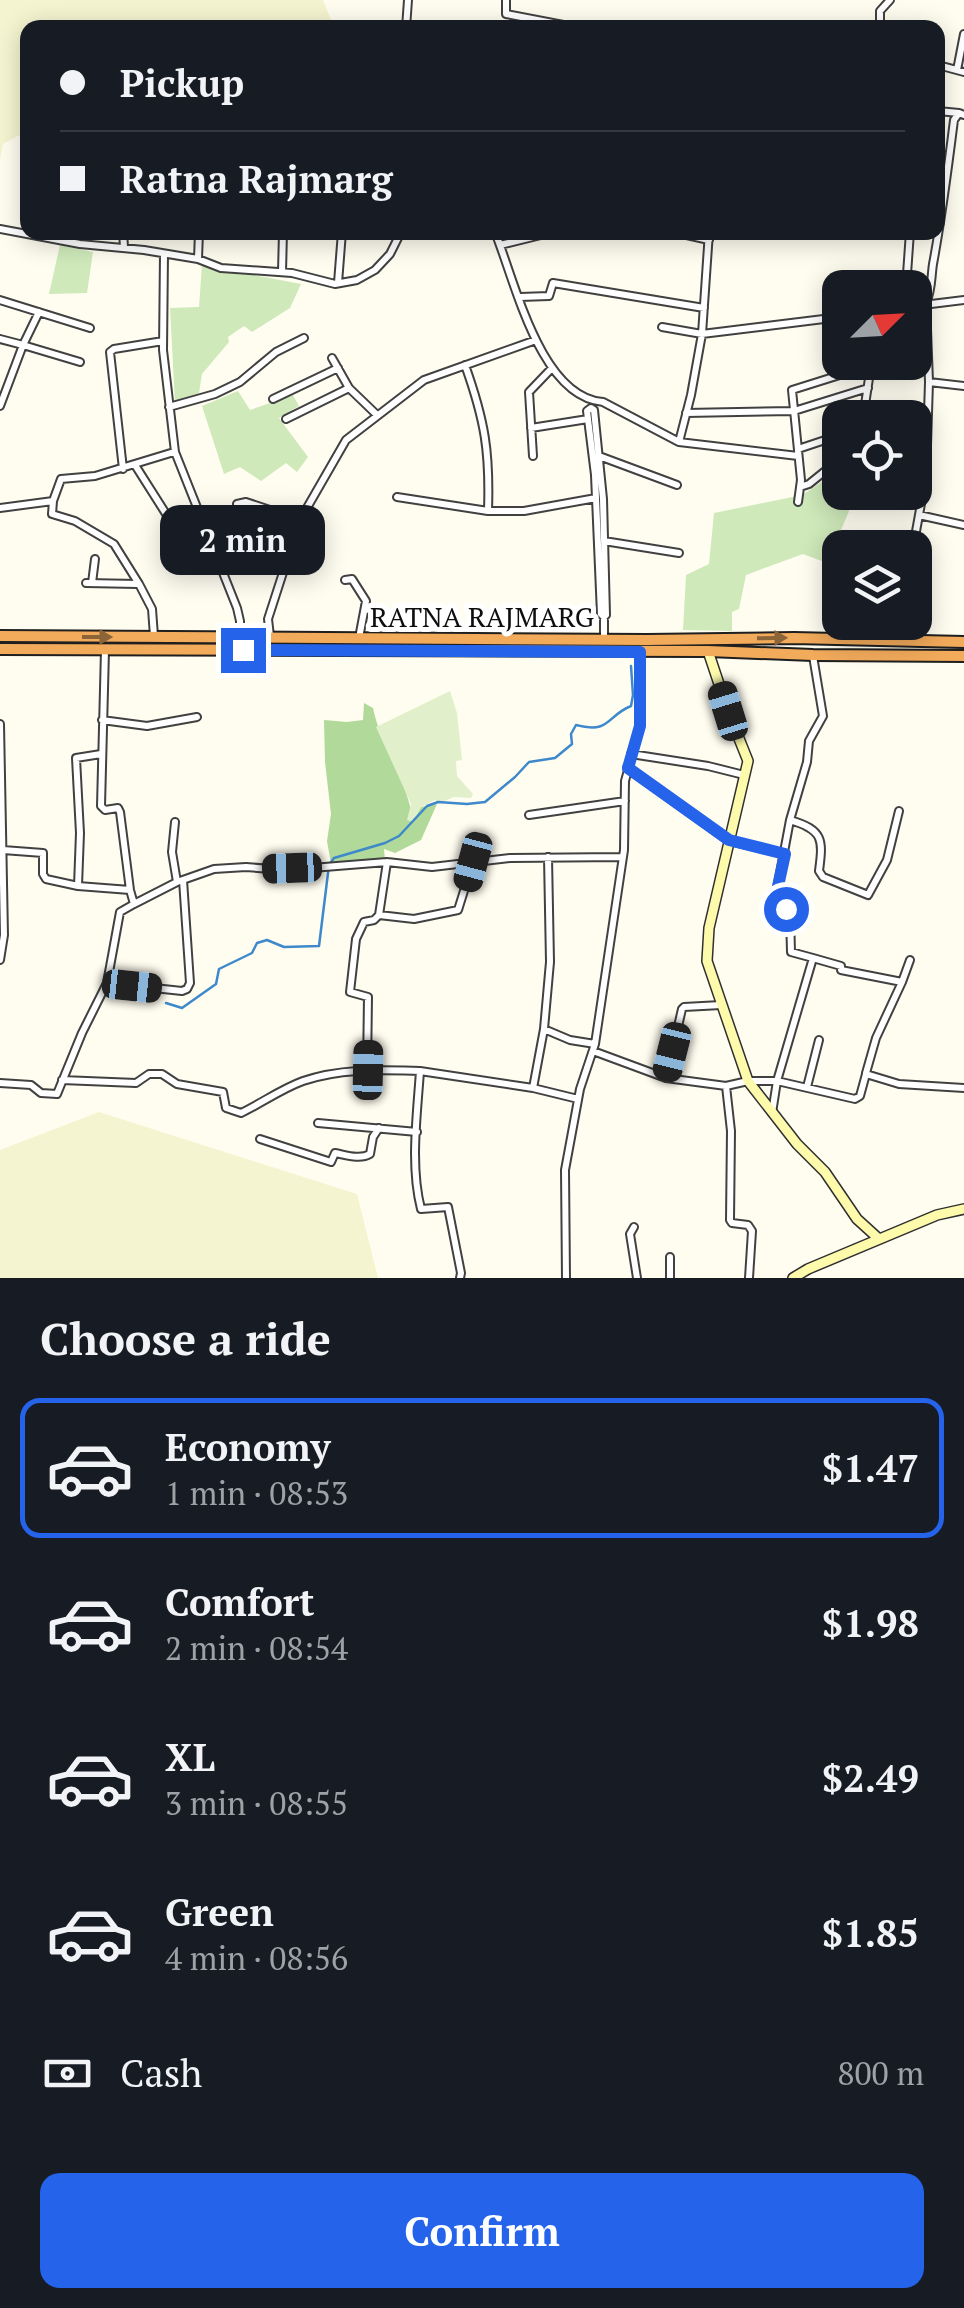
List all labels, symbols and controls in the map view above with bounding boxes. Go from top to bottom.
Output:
text: Pickup [120,58,244,108]
text: Ratna Rajmarg [120,154,393,204]
north arrow [822,270,932,380]
map controls [822,270,932,640]
button: locate [822,400,932,510]
callout: 2 min [160,505,326,575]
text: 2 min [199,519,286,561]
button: layers [822,530,932,640]
street label: RATNA RAJMARG [370,598,594,635]
route end [221,628,266,673]
one-way arrow [82,629,114,645]
one-way arrow [757,630,789,646]
car [705,678,751,744]
car [451,829,495,895]
car [261,852,323,884]
route start [764,887,809,932]
car [101,968,163,1004]
car [650,1019,694,1085]
car [352,1040,384,1100]
text: Choose a ride [40,1308,331,1368]
text: Economy [165,1422,331,1472]
icon: car [45,1423,135,1513]
text: $1.47 [822,1443,919,1493]
text: 1 min · 08:53 [165,1472,348,1514]
text: Comfort [165,1577,314,1627]
icon: car [45,1578,135,1668]
text: $1.98 [822,1598,919,1648]
text: 2 min · 08:54 [165,1627,348,1669]
text: XL [165,1732,215,1782]
icon: car [45,1733,135,1823]
text: $2.49 [822,1753,919,1803]
text: 3 min · 08:55 [165,1782,348,1824]
text: Green [165,1887,274,1937]
icon: car [45,1888,135,1978]
text: $1.85 [822,1908,919,1958]
text: 4 min · 08:56 [165,1937,348,1979]
icon: cash [40,2046,95,2101]
text: Cash [120,2048,202,2098]
text: 800 m [837,2052,924,2094]
button: Confirm [40,2173,924,2288]

